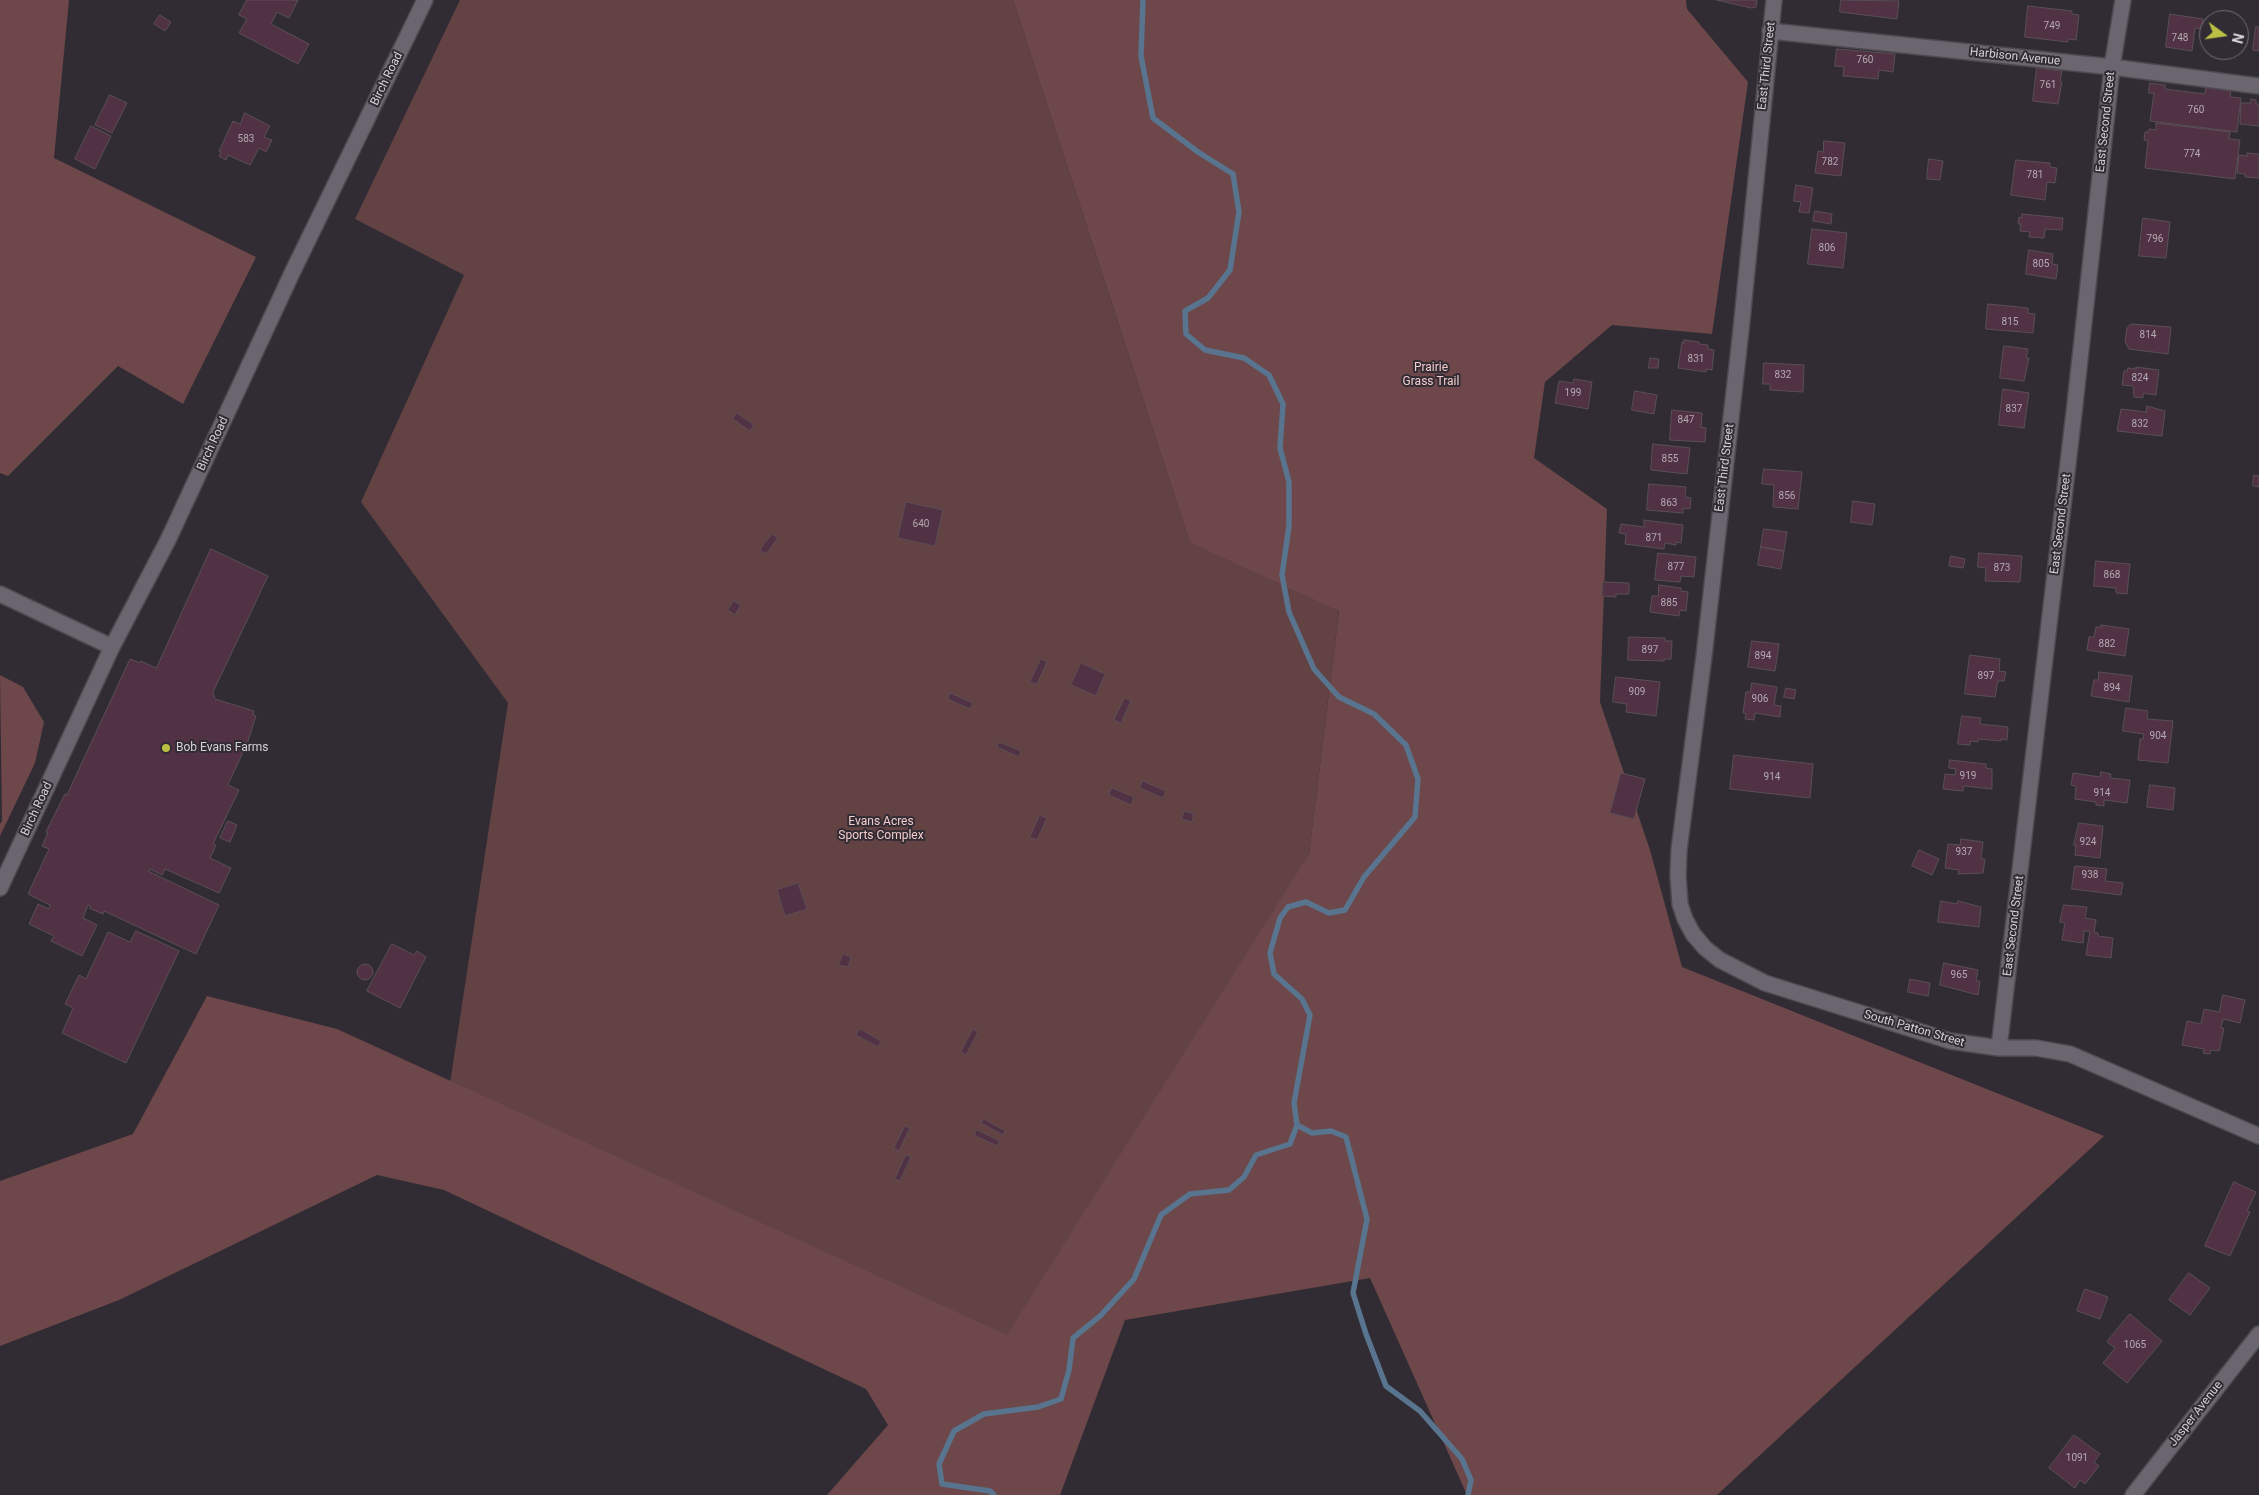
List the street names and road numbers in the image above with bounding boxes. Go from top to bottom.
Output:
street label: East Third Street [1755,21,1779,111]
street label: Harbison Avenue [1969,45,2061,69]
street label: Birch Road [368,50,406,108]
street label: East Second Street [2094,71,2118,173]
street label: Birch Road [194,415,232,473]
street label: East Third Street [1712,423,1738,513]
street label: East Second Street [2048,473,2074,575]
street label: Birch Road [18,780,56,838]
street label: East Second Street [2001,875,2027,977]
street label: South Patton Street [1862,1008,1966,1050]
street label: Jasper Avenue [2166,1379,2226,1449]

